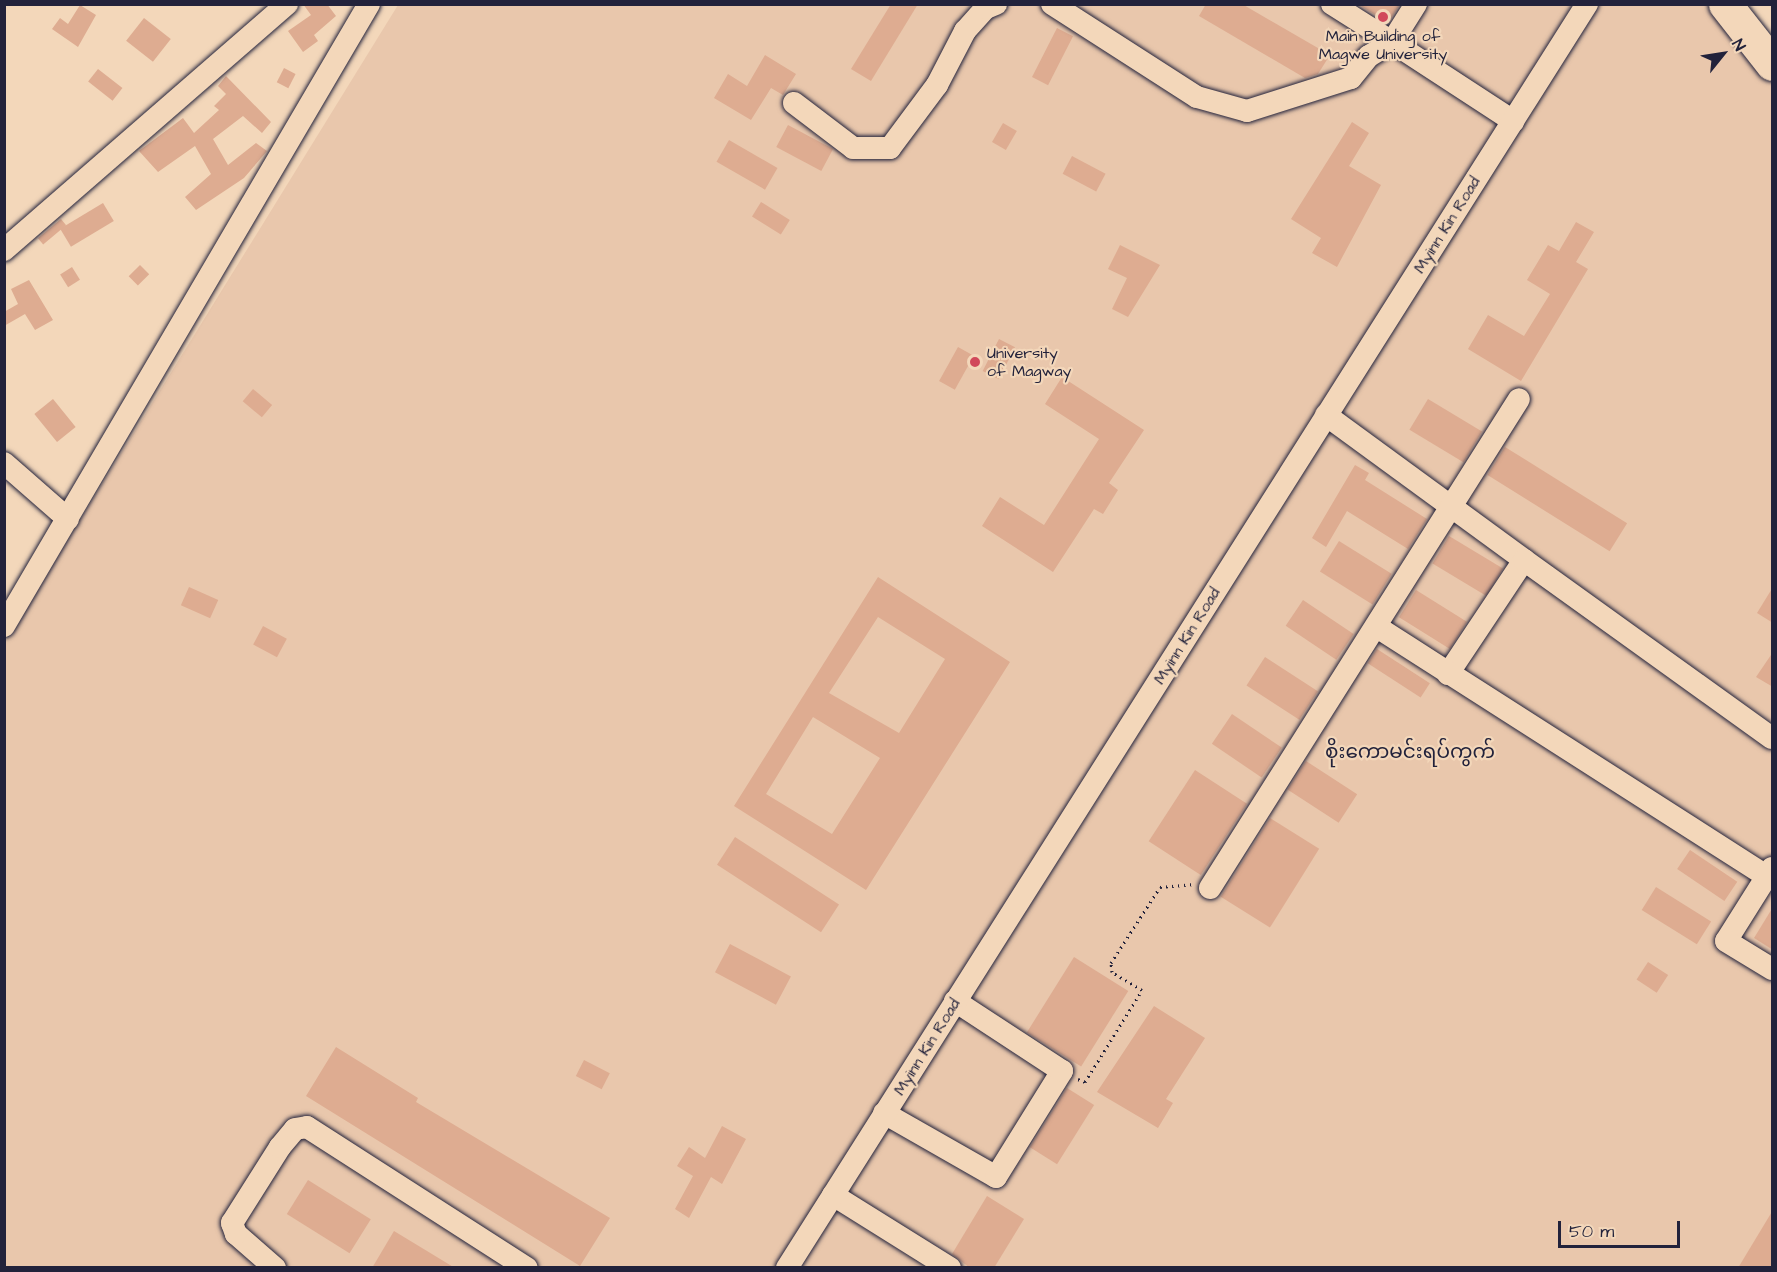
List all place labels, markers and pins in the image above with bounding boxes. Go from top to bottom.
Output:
marker: Main Building of Magwe University [1376,10,1390,24]
place label: Main Building of Magwe University [1319,26,1447,64]
place label: University of Magway [987,343,1071,381]
marker: University of Magway [968,355,982,369]

